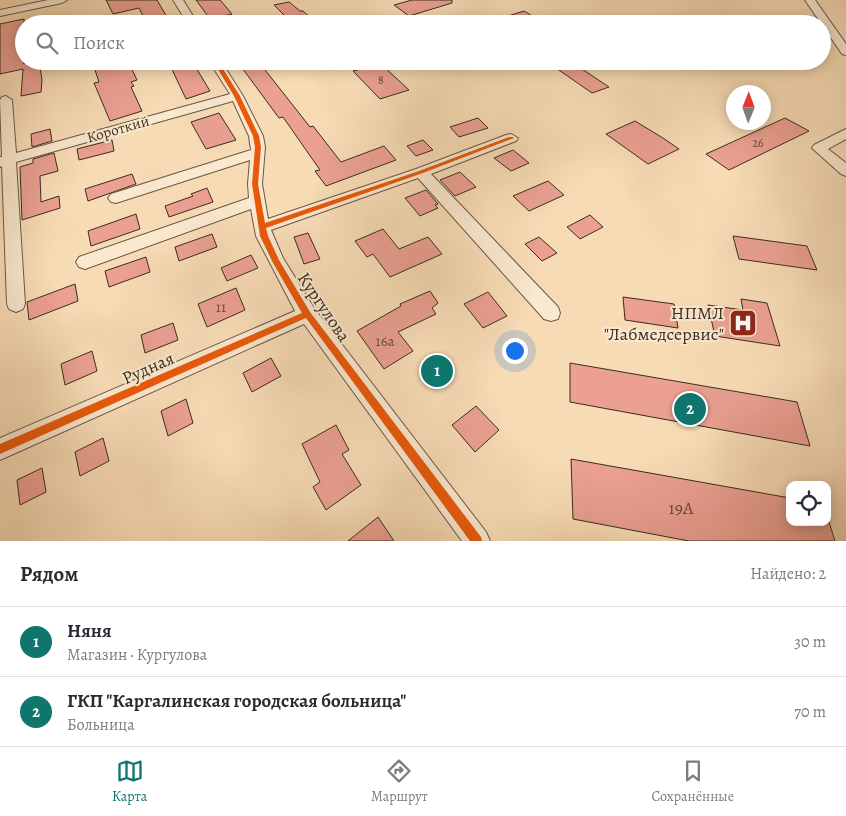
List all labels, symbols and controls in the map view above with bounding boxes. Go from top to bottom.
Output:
search box [15,15,831,70]
icon: search [33,29,61,57]
text: Поиск [73,30,125,56]
house number: 8 [378,72,384,88]
north arrow [726,85,771,130]
street label: Короткий [84,110,152,147]
house number: 26 [752,135,764,151]
street label: Кургулова [292,267,356,347]
house number: 11 [216,297,226,317]
place label: НПМЛ "Лабмедсервис" [604,301,724,346]
hospital icon: НПМЛ "Лабмедсервис" [728,308,758,338]
house number: 16а [376,331,395,351]
your location [502,338,528,364]
street label: Рудная [118,346,178,390]
pin: 1 [421,352,453,390]
pin: 2 [674,390,706,428]
map controls [786,481,831,526]
button: locate [786,481,831,526]
house number: 19А [669,496,694,520]
text: Рядом [20,560,78,588]
text: Найдено: 2 [750,563,826,585]
text: Няня [67,618,112,644]
text: 1 [33,631,39,653]
text: 30 m [794,631,826,653]
text: Магазин · Кургулова [67,644,207,666]
text: ГКП "Каргалинская городская больница" [67,688,406,714]
text: 2 [32,701,40,723]
text: 70 m [794,701,826,723]
text: Больница [67,714,135,736]
tab: Карта [112,757,147,806]
tab: Маршрут [371,757,428,806]
tab: Сохранённые [652,757,734,806]

